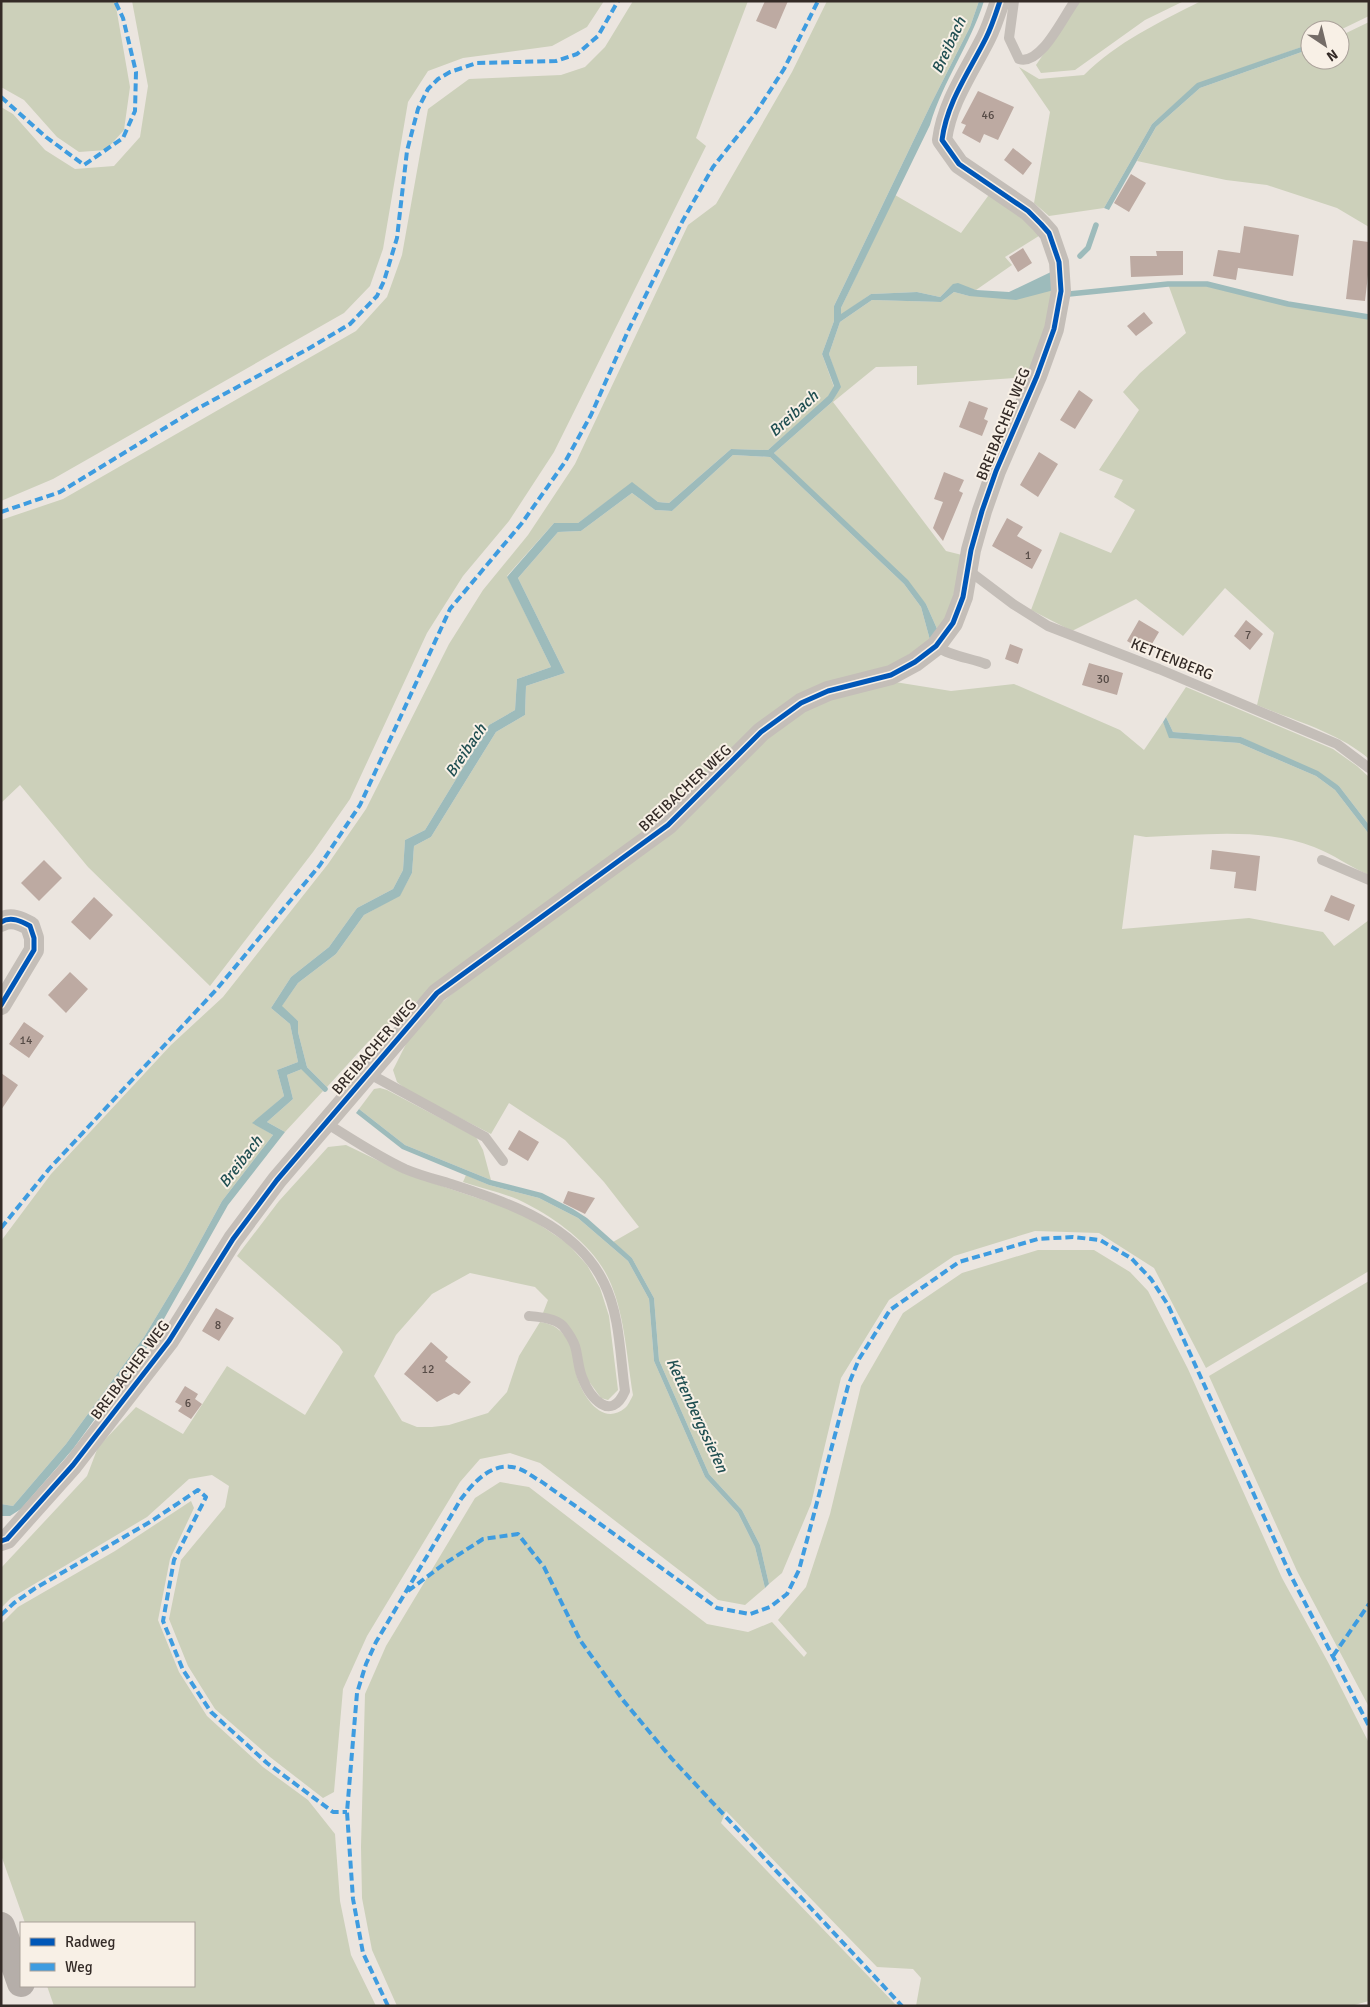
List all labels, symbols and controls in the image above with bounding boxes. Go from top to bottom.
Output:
water label: Breibach [927,13,971,77]
north arrow [1300,20,1350,70]
text: N [1323,45,1341,65]
house number: 46 [982,108,994,123]
street label: BREIBACHER WEG [972,365,1034,483]
water label: Breibach [765,385,824,441]
house number: 1 [1025,548,1031,563]
house number: 7 [1245,628,1251,643]
street label: KETTENBERG [1128,634,1216,684]
house number: 30 [1097,672,1109,687]
water label: Breibach [441,719,492,781]
street label: BREIBACHER WEG [635,741,735,835]
street label: BREIBACHER WEG [328,996,420,1098]
house number: 14 [20,1033,33,1048]
water label: Breibach [214,1131,268,1191]
street label: BREIBACHER WEG [87,1317,173,1423]
house number: 8 [215,1318,221,1333]
water label: Kettenbergssiefen [662,1355,733,1477]
house number: 12 [422,1362,434,1377]
house number: 6 [185,1396,191,1411]
legend [20,1922,195,1987]
text: Radweg [65,1933,116,1951]
text: Weg [65,1958,93,1976]

